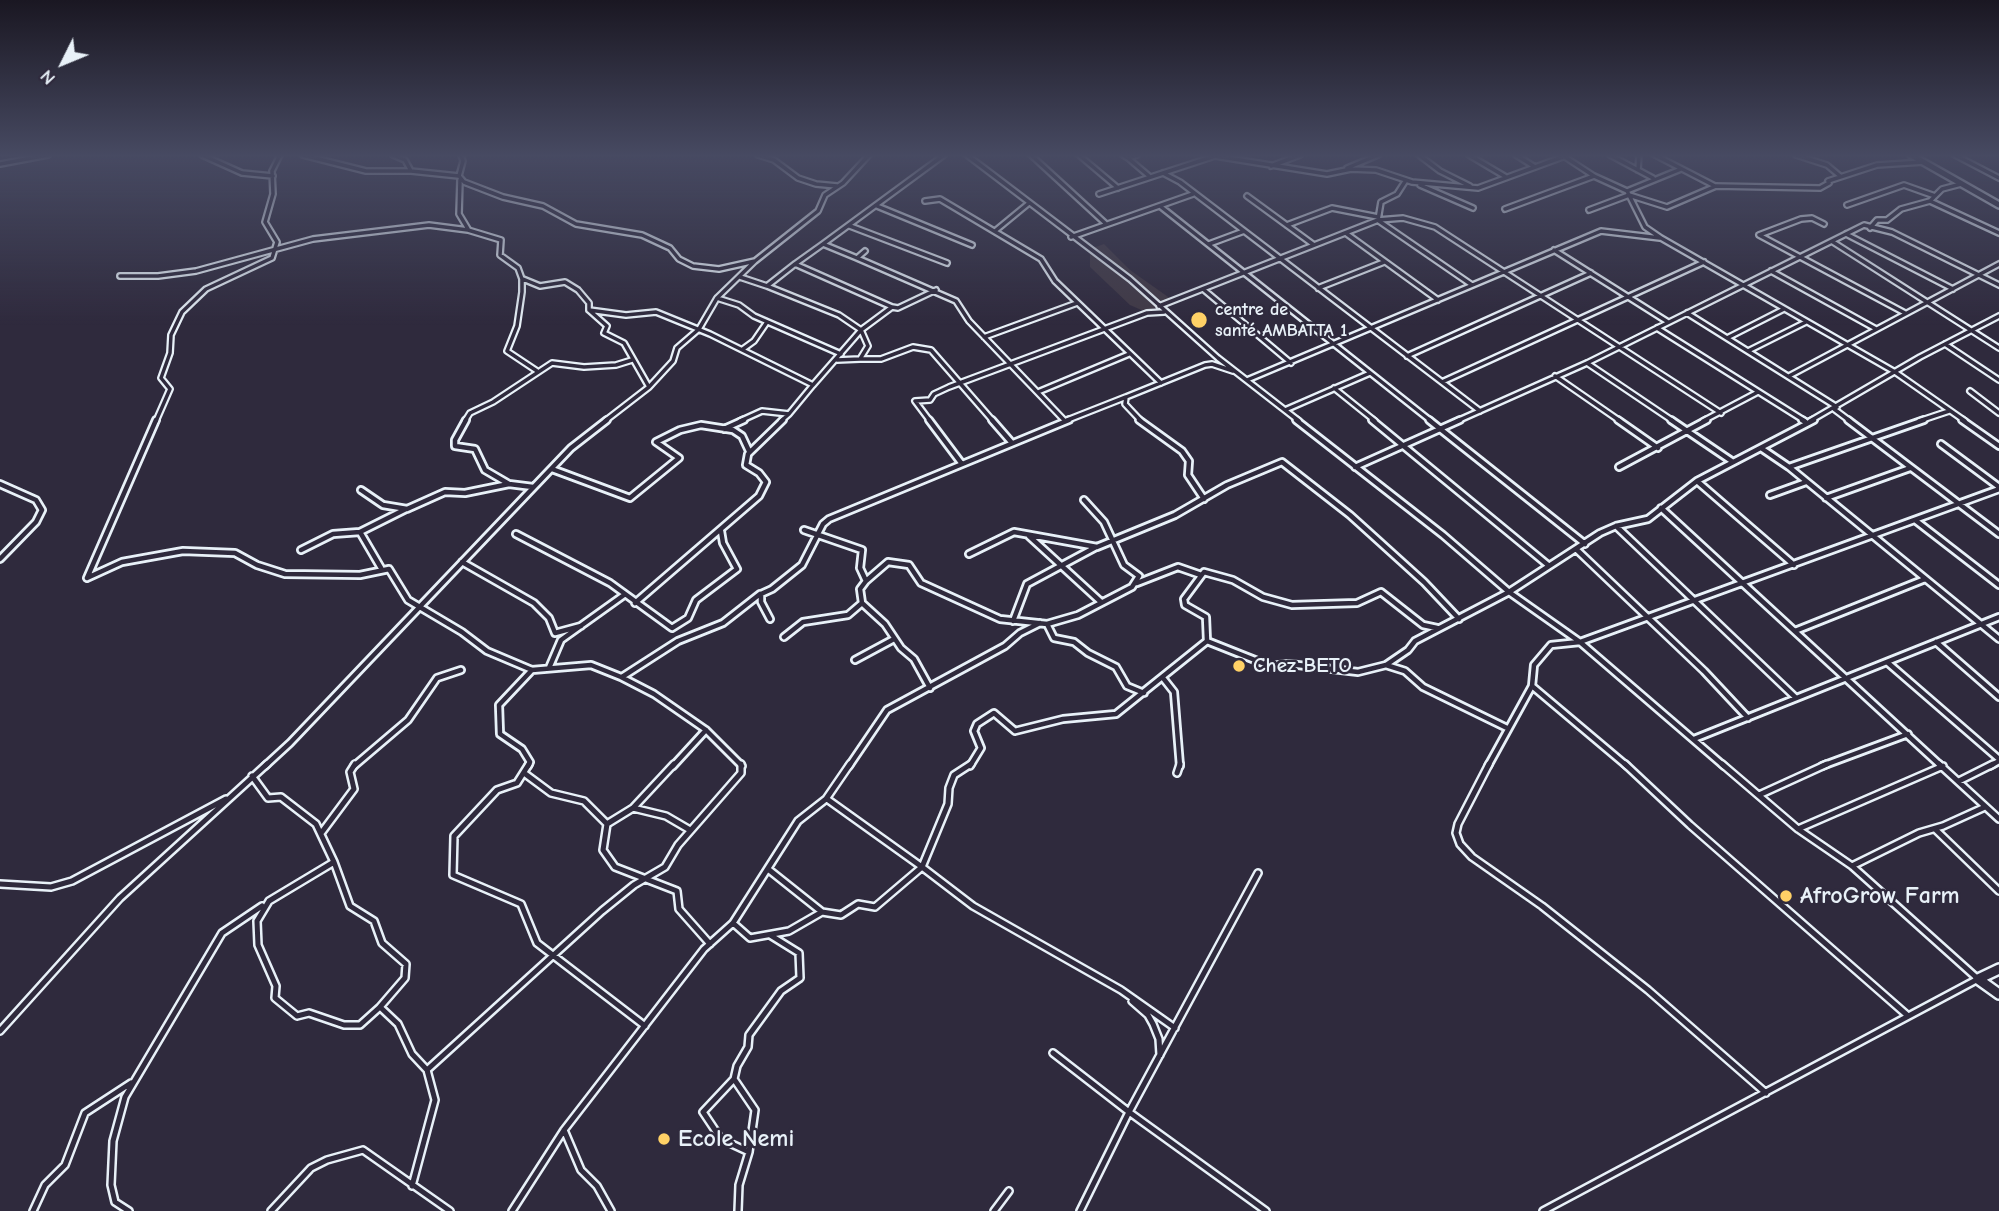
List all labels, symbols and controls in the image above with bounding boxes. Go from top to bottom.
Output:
north arrow [28,28,98,98]
text: N [35,65,60,89]
place label: centre de santé AMBATTA 1 [1215,299,1347,342]
marker: centre de santé AMBATTA 1 [1189,310,1209,330]
place label: Chez BETO [1253,653,1352,679]
marker: Chez BETO [1231,658,1247,674]
place label: AfroGrow Farm [1800,882,1960,910]
marker: AfroGrow Farm [1778,888,1794,904]
place label: Ecole Nemi [678,1125,794,1153]
marker: Ecole Nemi [656,1131,672,1147]

